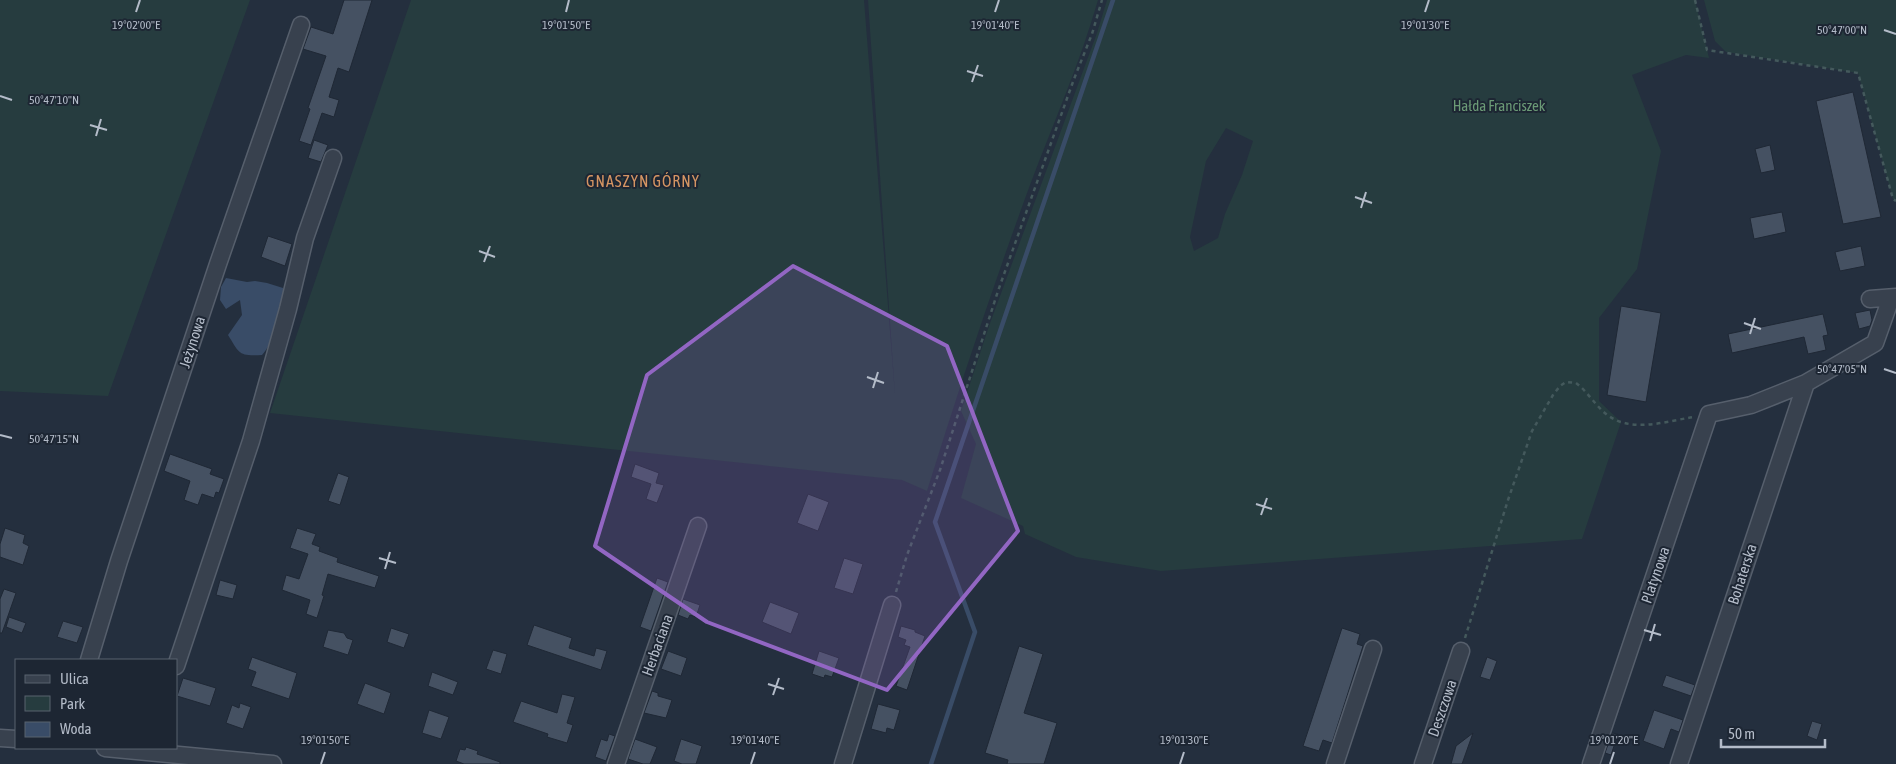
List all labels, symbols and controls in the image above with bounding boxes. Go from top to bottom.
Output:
text: 19°02'00"E [112,18,160,32]
text: 19°01'50"E [542,18,590,32]
text: 19°01'40"E [971,18,1019,32]
text: 19°01'30"E [1401,18,1449,32]
text: 50°47'00"N [1817,23,1867,37]
text: 50°47'10"N [29,93,79,107]
park label: Hałda Franciszek [1453,97,1546,114]
district label: GNASZYN GÓRNY [586,172,700,190]
street label: Jeżynowa [176,314,208,370]
text: 50°47'05"N [1817,362,1867,376]
text: 50°47'15"N [29,432,79,446]
street label: Bohaterska [1724,542,1760,606]
street label: Platynowa [1637,544,1673,606]
street label: Herbaciana [638,612,676,678]
legend [15,659,178,749]
text: Ulica [60,670,89,687]
street label: Deszczowa [1424,677,1460,739]
text: Park [60,695,85,712]
scale bar [1721,716,1825,748]
text: Woda [60,720,92,737]
text: 50 m [1728,725,1755,742]
text: 19°01'50"E [301,733,349,747]
text: 19°01'40"E [731,733,779,747]
text: 19°01'30"E [1160,733,1208,747]
text: 19°01'20"E [1590,733,1638,747]

